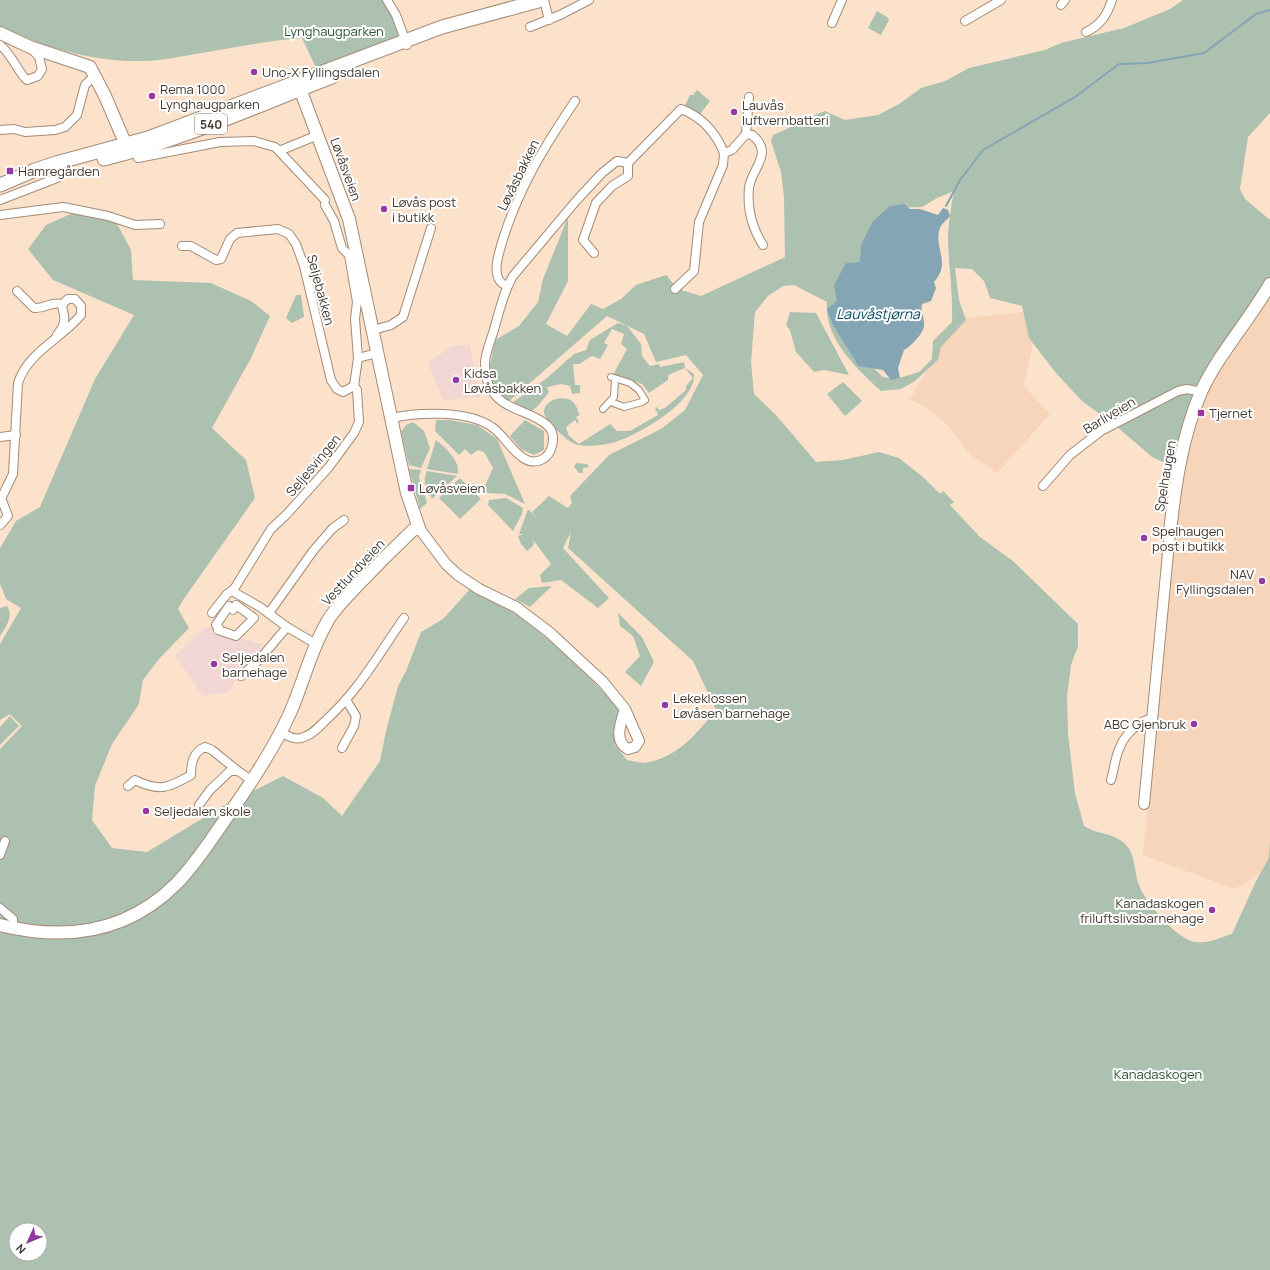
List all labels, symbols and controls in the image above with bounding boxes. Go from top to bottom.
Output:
park label: Lynghaugparken [284,22,384,40]
place label: Uno-X Fyllingsdalen [262,63,380,81]
marker: Uno-X Fyllingsdalen [249,67,259,77]
place label: Rema 1000 Lynghaugparken [160,80,260,113]
marker: Rema 1000 Lynghaugparken [147,91,157,101]
place label: Lauvås luftvernbatteri [742,96,829,129]
marker: Lauvås luftvernbatteri [729,107,739,117]
road number: 540 [195,114,227,134]
street label: Løvåsveien [326,135,366,203]
street label: Løvåsbakken [493,136,543,214]
place label: Hamregården [18,162,100,180]
marker: Hamregården [5,166,15,176]
place label: Løvås post i butikk [392,193,456,226]
marker: Løvås post i butikk [379,204,389,214]
street label: Seljebakken [303,253,339,327]
water label: Lauvåstjørna [836,304,921,323]
place label: Kidsa Løvåsbakken [464,364,541,397]
marker: Kidsa Løvåsbakken [451,375,461,385]
street label: Barliveien [1079,392,1139,438]
place label: Tjernet [1209,404,1253,422]
marker: Tjernet [1196,408,1206,418]
street label: Seljesvingen [282,430,344,500]
street label: Spelhaugen [1150,439,1180,513]
place label: Løvåsveien [419,479,485,497]
marker: Løvåsveien [406,483,416,493]
place label: Spelhaugen post i butikk [1152,522,1225,555]
marker: Spelhaugen post i butikk [1139,533,1149,543]
street label: Vestlundveien [317,535,389,609]
place label: NAV Fyllingsdalen [1176,565,1254,598]
marker: NAV Fyllingsdalen [1257,576,1267,586]
place label: Seljedalen barnehage [222,648,288,681]
marker: Seljedalen barnehage [209,659,219,669]
place label: Lekeklossen Løvåsen barnehage [673,689,791,722]
marker: Lekeklossen Løvåsen barnehage [660,700,670,710]
place label: ABC Gjenbruk [1104,715,1187,733]
marker: ABC Gjenbruk [1189,719,1199,729]
place label: Seljedalen skole [154,802,251,820]
marker: Seljedalen skole [141,806,151,816]
place label: Kanadaskogen friluftslivsbarnehage [1080,894,1204,927]
marker: Kanadaskogen friluftslivsbarnehage [1207,905,1217,915]
park label: Kanadaskogen [1114,1065,1202,1083]
north arrow [8,1222,48,1262]
text: N [12,1241,29,1257]

